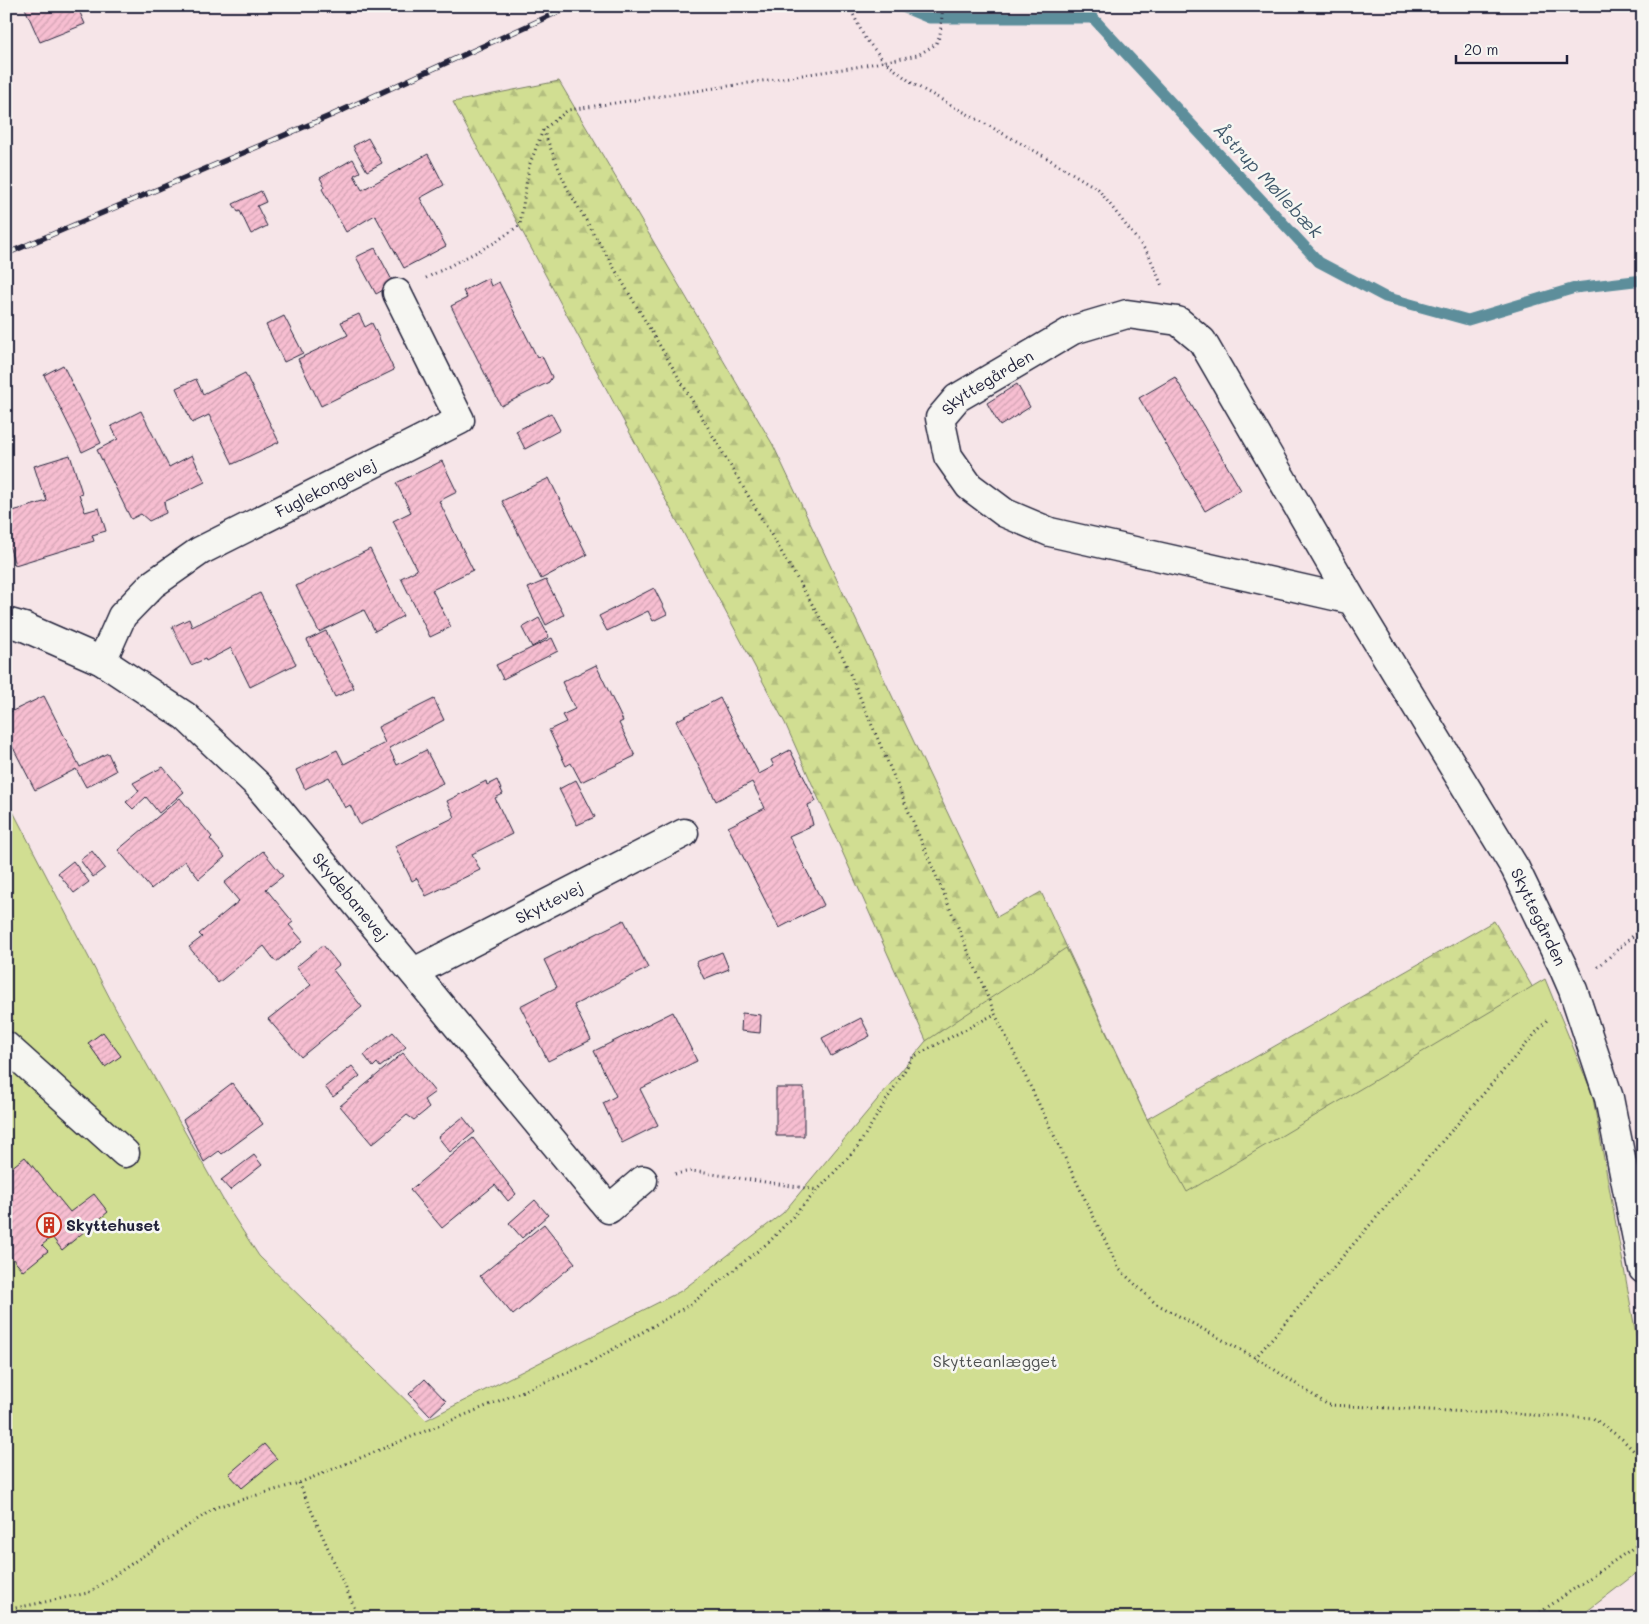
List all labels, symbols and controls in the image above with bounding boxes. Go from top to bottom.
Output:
scale bar [1456,32,1568,64]
text: 20 m [1464,39,1498,59]
water label: Åstrup Møllebæk [1209,118,1329,243]
street label: Skyttegården [936,345,1037,419]
street label: Fuglekongevej [271,453,380,522]
street label: Skydebanevej [308,848,394,945]
street label: Skyttegården [1507,864,1572,969]
street label: Skyttevej [511,876,586,928]
building icon: Skyttehuset [36,1212,62,1238]
place label: Skyttehuset [66,1214,160,1235]
park label: Skytteanlægget [933,1350,1057,1371]

